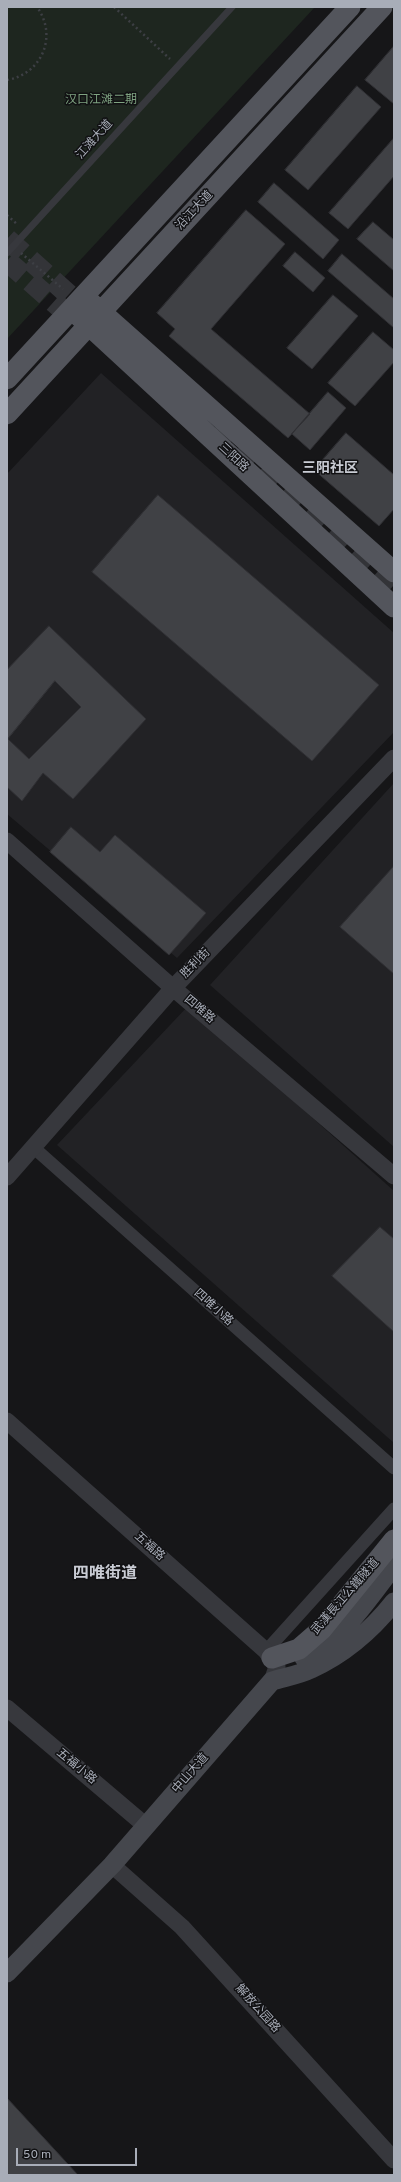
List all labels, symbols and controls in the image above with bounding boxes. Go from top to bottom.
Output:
park label: 汉口江滩二期 [65,94,137,108]
street label: 江滩大道 [74,117,116,163]
street label: 沿江大道 [173,189,217,233]
street label: 三阳路 [215,440,251,476]
district label: 三阳社区 [302,461,358,477]
street label: 胜利街 [178,946,214,982]
street label: 四唯路 [181,993,217,1027]
street label: 四唯小路 [190,1287,236,1329]
street label: 五福路 [131,1530,167,1564]
street label: 武漢長江公鐵隧道 [309,1556,383,1638]
district label: 四唯街道 [73,1565,137,1585]
street label: 五福小路 [53,1746,99,1788]
street label: 中山大道 [170,1751,212,1797]
street label: 解放公园路 [232,1982,282,2036]
scale bar [18,2140,139,2166]
text: 50 m [23,2147,51,2163]

